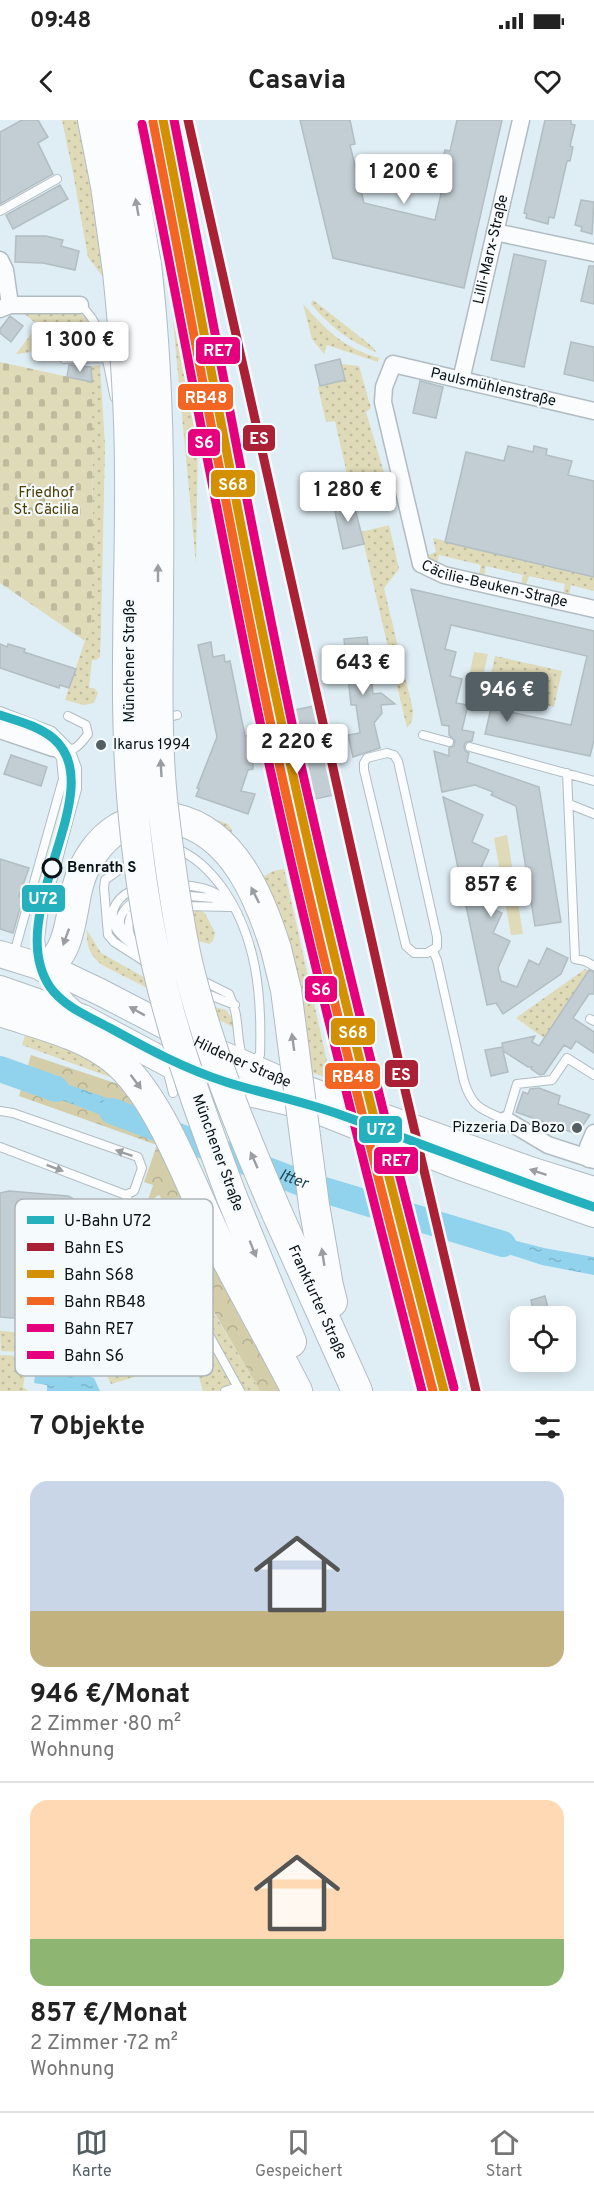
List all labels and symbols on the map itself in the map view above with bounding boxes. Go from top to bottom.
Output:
pin: 1 200 € [349,154,459,205]
street label: Lilli-Marx-Straße [469,193,513,306]
one-way arrow [133,197,142,216]
pin: 1 300 € [25,322,135,373]
line badge: RE7 [195,336,241,365]
text: RE7 [203,342,233,362]
street label: Paulsmühlenstraße [428,364,558,412]
line badge: RB48 [177,383,234,411]
text: RB48 [185,389,227,409]
line badge: ES [242,424,276,452]
line badge: S6 [187,428,221,457]
text: ES [249,430,269,450]
text: S6 [194,434,214,454]
line badge: S68 [210,469,256,498]
pin: 1 280 € [293,472,403,523]
text: S68 [218,476,248,496]
park label: Friedhof St. Cäcilia [13,484,79,520]
street label: Cäcilie-Beuken-Straße [418,556,569,612]
one-way arrow [153,563,163,582]
street label: Münchener Straße [121,599,140,723]
pin: 643 € [321,645,405,696]
pin: 946 € [465,672,549,723]
pin: 2 220 € [242,724,352,775]
place label: Ikarus 1994 [113,736,190,755]
marker: Ikarus 1994 [94,738,108,752]
one-way arrow [157,758,166,777]
marker: Benrath S [42,858,62,878]
place label: Benrath S [67,859,136,878]
pin: 857 € [449,867,533,918]
line badge: U72 [21,884,66,913]
one-way arrow [250,886,260,903]
text: U72 [28,890,58,910]
one-way arrow [60,928,70,946]
line badge: S6 [304,975,338,1003]
text: S6 [311,981,331,1001]
one-way arrow [128,1006,145,1016]
line badge: S68 [330,1017,376,1046]
text: S68 [338,1024,368,1044]
street label: Hildener Straße [190,1032,293,1092]
one-way arrow [289,1033,298,1052]
line badge: ES [384,1059,419,1088]
line badge: RB48 [324,1062,381,1090]
text: ES [391,1066,411,1086]
text: RB48 [332,1068,374,1088]
one-way arrow [129,1074,142,1090]
street label: Münchener Straße [187,1092,247,1214]
line badge: U72 [358,1115,403,1144]
place label: Pizzeria Da Bozo [452,1119,565,1138]
text: U72 [366,1121,396,1141]
marker: Pizzeria Da Bozo [570,1121,584,1135]
line badge: RE7 [373,1146,419,1175]
one-way arrow [115,1147,133,1157]
one-way arrow [249,1150,259,1168]
text: RE7 [381,1152,411,1172]
one-way arrow [46,1164,64,1173]
water label: Itter [276,1165,312,1195]
one-way arrow [529,1167,547,1177]
legend [15,1199,213,1376]
text: U-Bahn U72 [64,1212,151,1232]
text: Bahn ES [64,1239,124,1259]
one-way arrow [249,1240,258,1258]
street label: Frankfurter Straße [283,1242,351,1363]
one-way arrow [318,1247,327,1266]
text: Bahn S68 [64,1266,134,1286]
text: Bahn RB48 [64,1293,146,1313]
text: Bahn RE7 [64,1320,134,1340]
text: Bahn S6 [64,1347,124,1367]

